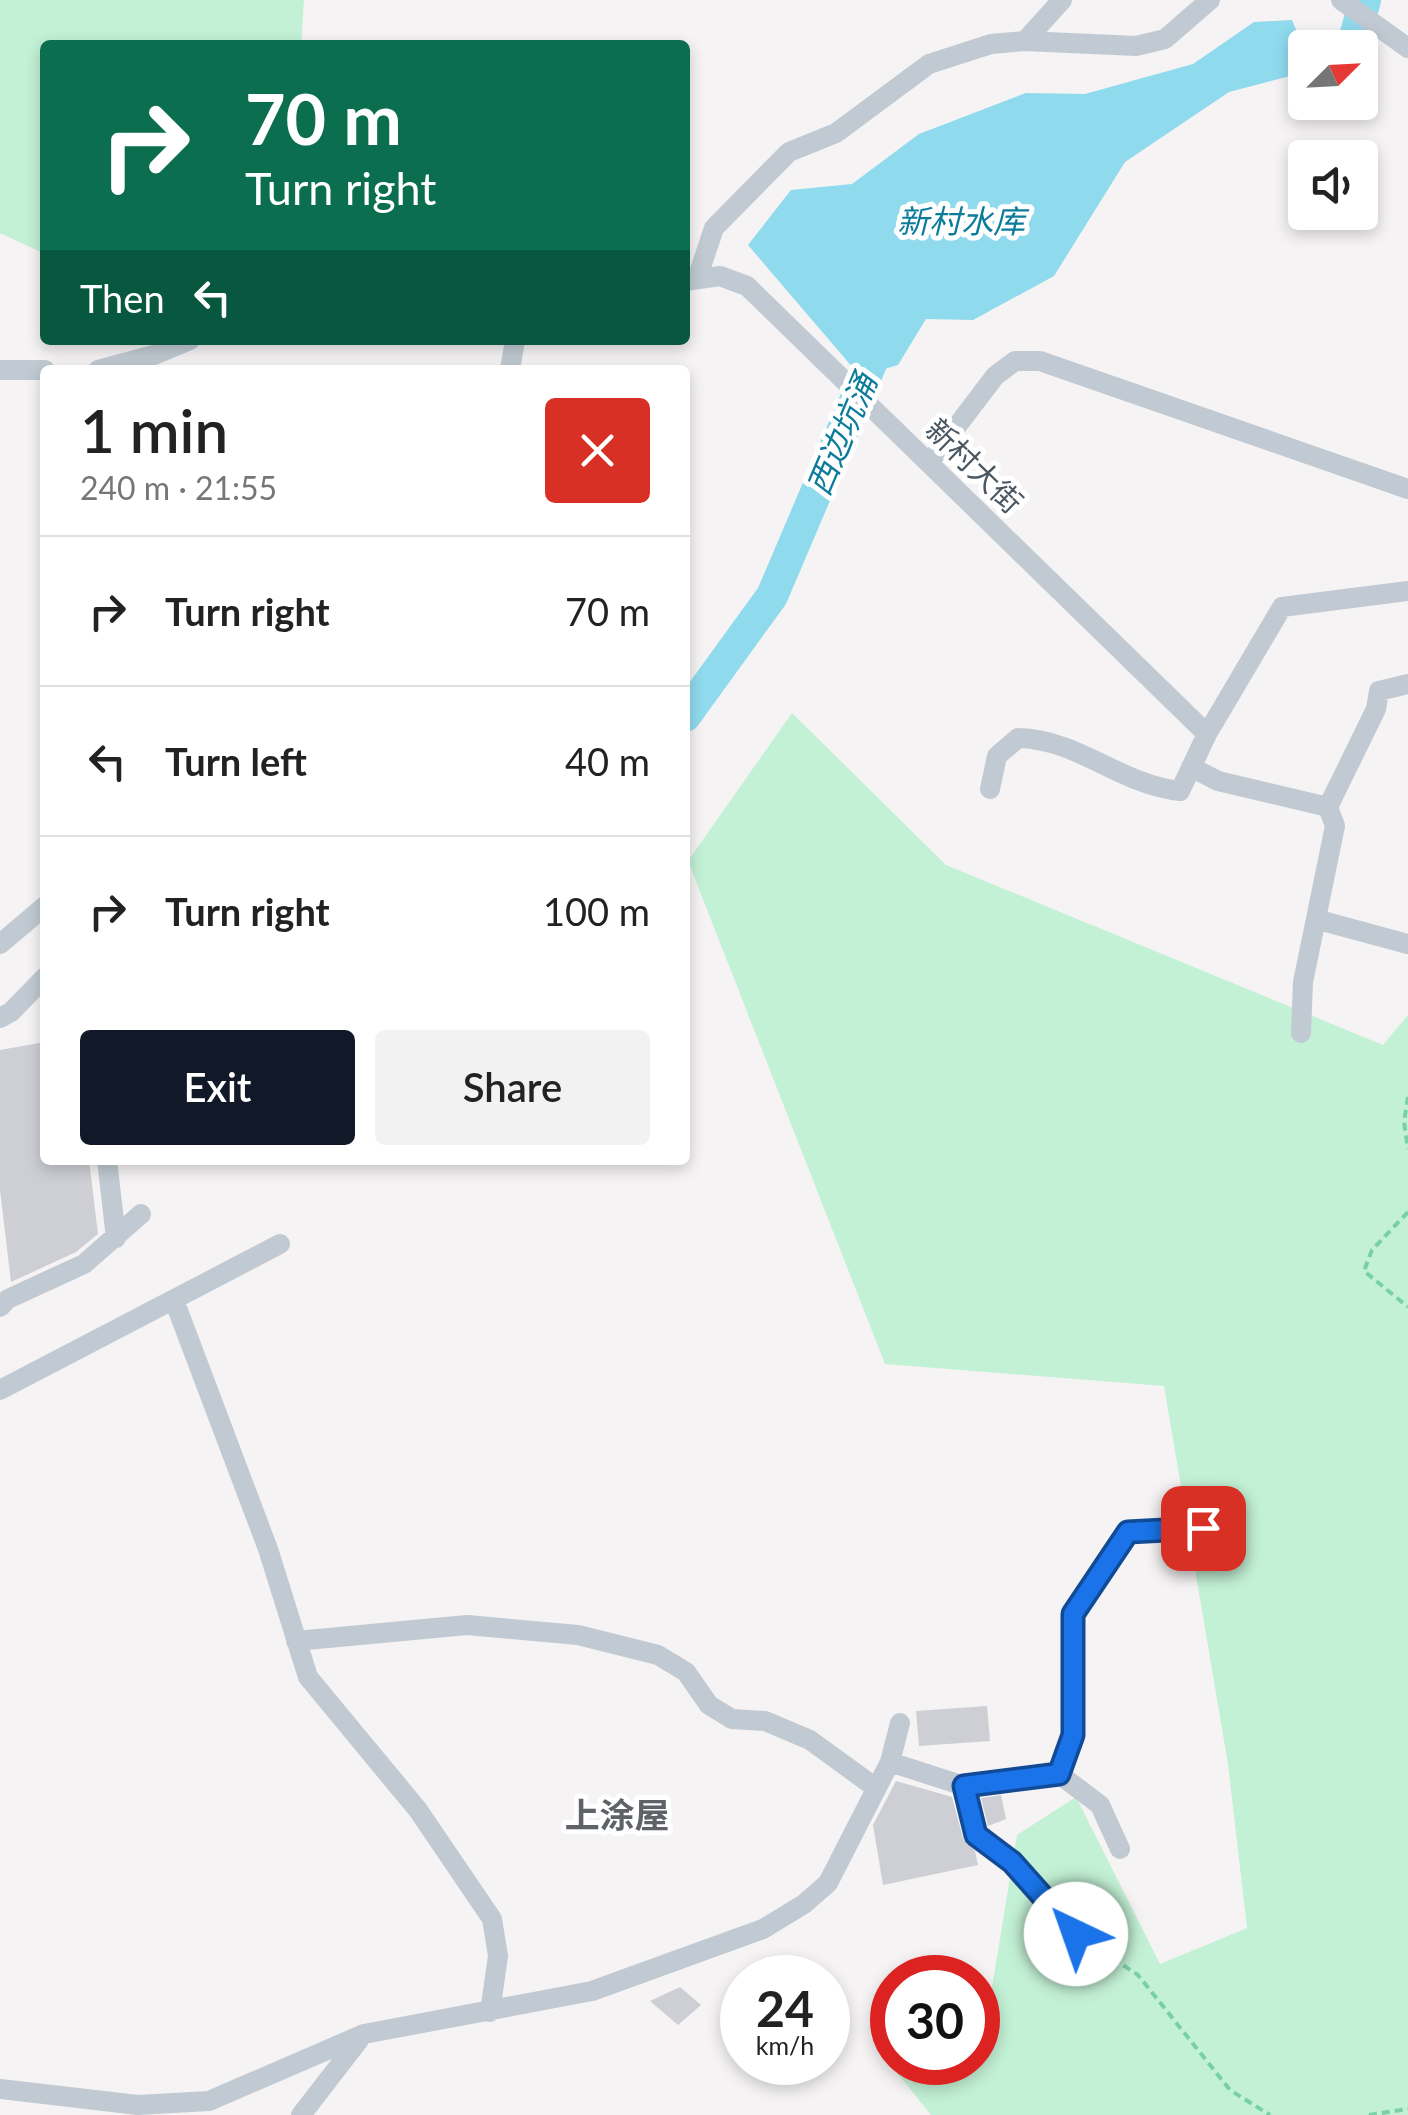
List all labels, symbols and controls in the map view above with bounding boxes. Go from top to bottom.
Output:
north arrow [1288,30,1378,120]
map controls [1288,30,1378,230]
text: 70 m [245,76,402,160]
icon: right [80,80,210,210]
button: sound [1288,140,1378,230]
text: Turn right [245,161,436,215]
water label: 新村水库 [897,201,1030,240]
icon: left [185,270,240,325]
text: Then [80,275,165,321]
water label: 西边坑涌 [798,365,885,501]
text: 1 min [80,394,228,466]
button: close [545,398,650,503]
street label: 新村大街 [919,410,1031,520]
text: 240 m · 21:55 [80,468,277,507]
icon: right [80,584,135,639]
text: Turn right [165,588,330,634]
text: 70 m [565,588,650,634]
icon: left [80,734,135,789]
text: Turn left [165,738,307,784]
text: 40 m [565,738,650,784]
icon: right [80,884,135,939]
text: Turn right [165,888,330,934]
text: 100 m [543,888,650,934]
button: Exit [80,1030,355,1145]
button: Share [375,1030,650,1145]
pin [1161,1486,1246,1571]
icon: arrive [1176,1501,1231,1556]
district label: 上涂屋 [564,1793,670,1835]
position arrow [1024,1882,1128,1986]
speed limit sign: 30 [870,1955,1000,2085]
text: 24 [756,1978,814,2038]
text: km/h [756,2030,814,2060]

